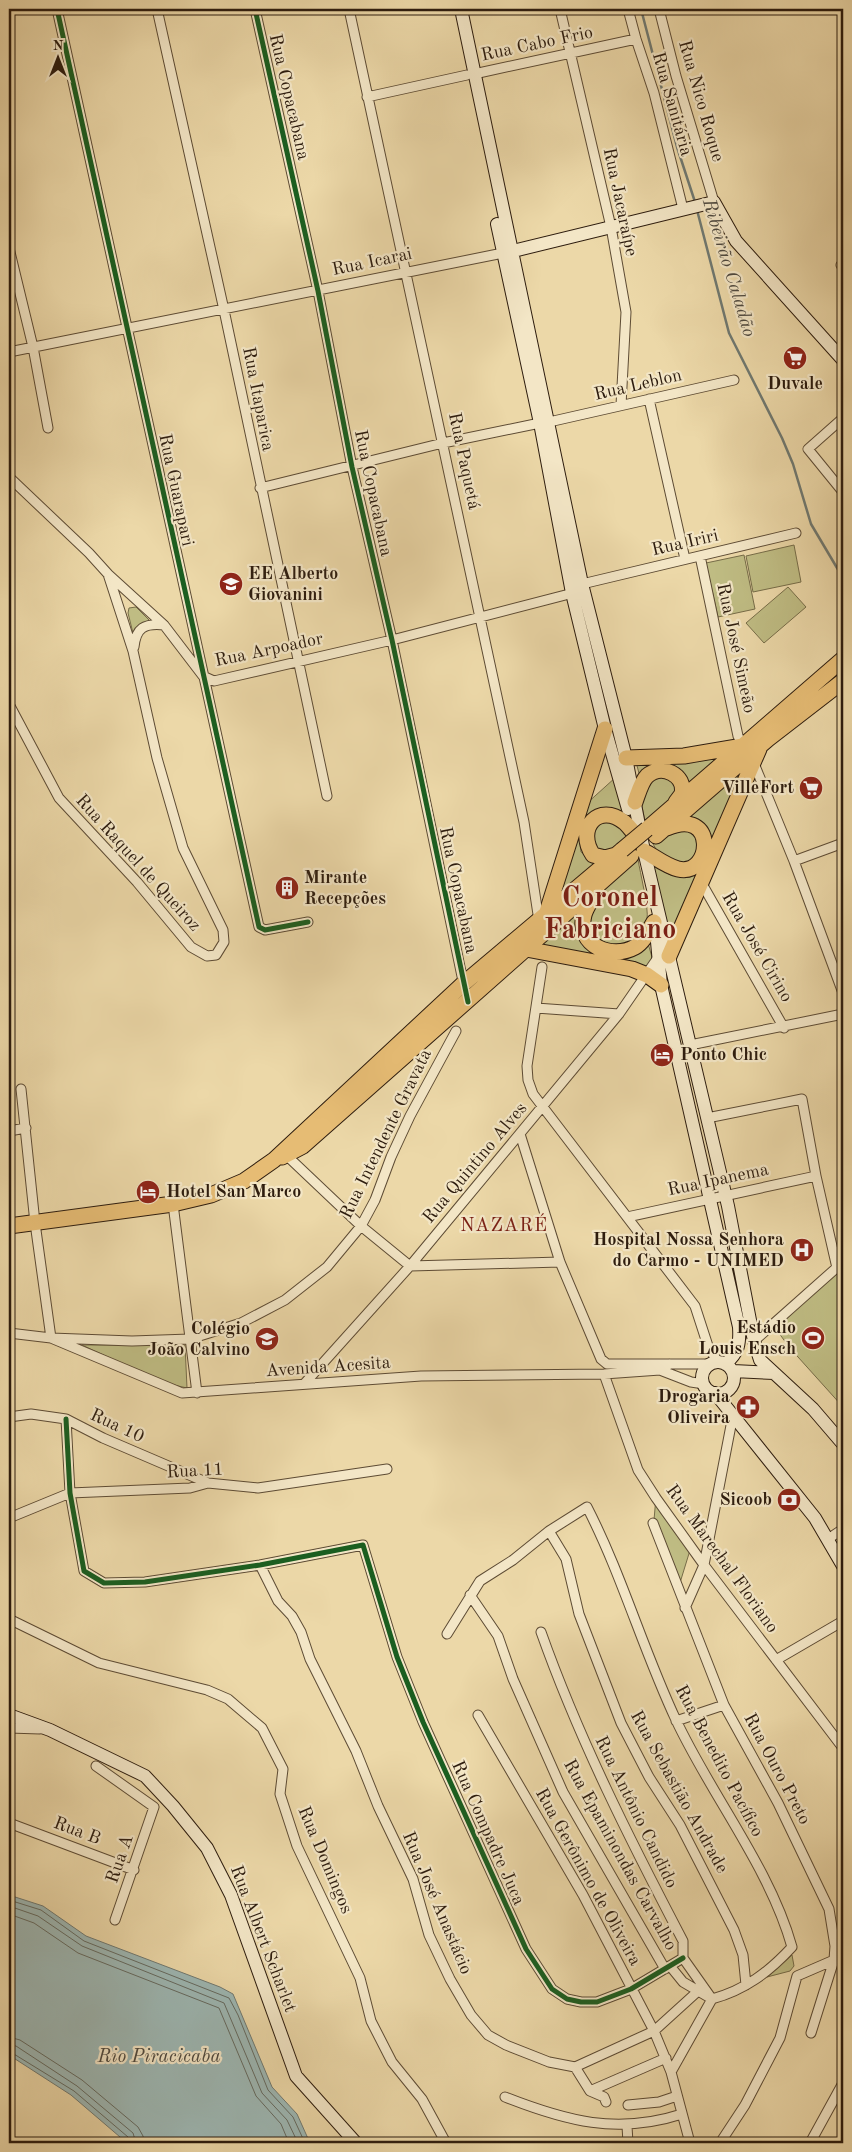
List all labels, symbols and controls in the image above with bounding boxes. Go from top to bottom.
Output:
street label: Rua Cabo Frio [479,23,595,65]
north arrow [32,32,82,82]
street label: Rua Copacabana [266,32,312,162]
street label: Rua Nico Roque [675,38,727,164]
text: N [53,39,64,53]
street label: Rua Sanitária [649,50,695,158]
street label: Rua Jacaraípe [600,146,640,258]
water label: Ribeirão Caladão [698,196,758,340]
street label: Rua Icarai [330,245,414,279]
street label: Rua Itaparica [239,345,277,453]
supermarket icon: Duvale [782,345,808,371]
street label: Rua Leblon [592,366,684,404]
place label: Duvale [767,375,823,393]
street label: Rua Paquetá [445,411,483,511]
street label: Rua Copacabana [351,428,395,558]
street label: Rua Guarapari [155,432,197,548]
street label: Rua Iriri [650,527,720,559]
place label: EE Alberto Giovanini [248,565,338,604]
school or university icon: EE Alberto Giovanini [218,571,244,597]
street label: Rua José Simeão [713,581,759,715]
street label: Rua Arpoador [213,630,325,670]
supermarket icon: VilleFort [798,775,824,801]
place label: VilleFort [722,779,794,797]
street label: Rua Raquel de Queiroz [72,791,204,935]
street label: Rua Copacabana [436,825,480,955]
place label: Mirante Recepções [304,869,386,908]
building icon: Mirante Recepções [274,875,300,901]
district label: Coronel Fabriciano [544,885,676,945]
street label: Rua José Cirino [718,889,796,1005]
hotel icon: Ponto Chic [649,1042,675,1068]
street label: Rua Intendente Gravata [337,1046,435,1222]
place label: Ponto Chic [680,1046,767,1064]
street label: Rua Quintino Alves [419,1099,531,1227]
street label: Rua Ipanema [666,1160,770,1200]
hotel icon: Hotel San Marco [135,1179,161,1205]
place label: Hotel San Marco [166,1183,301,1201]
district label: NAZARÉ [460,1213,548,1236]
place label: Hospital Nossa Senhora do Carmo - UNIMED [593,1231,784,1270]
hospital icon: Hospital Nossa Senhora do Carmo - UNIMED [789,1237,815,1263]
place label: Estádio Louis Ensch [698,1319,796,1358]
place label: Colégio João Calvino [147,1320,250,1359]
sports icon: Estádio Louis Ensch [800,1325,826,1351]
school or university icon: Colégio João Calvino [254,1326,280,1352]
street label: Avenida Acesita [265,1354,391,1380]
place label: Drogaria Oliveira [658,1388,730,1427]
pharmacy icon: Drogaria Oliveira [735,1394,761,1420]
street label: Rua 10 [87,1406,147,1446]
street label: Rua 11 [166,1461,224,1481]
street label: Rua Marechal Floriano [662,1482,782,1636]
bank icon: Sicoob [776,1487,802,1513]
place label: Sicoob [719,1491,772,1509]
street label: Rua Benedito Pacífico [671,1682,767,1840]
street label: Rua Sebastião Andrade [627,1708,731,1876]
street label: Rua Ouro Preto [740,1710,814,1828]
street label: Rua Antônio Candido [591,1733,681,1891]
street label: Rua Epaminondas Carvalho [560,1756,680,1954]
street label: Rua Compadre Juca [448,1758,528,1908]
street label: Rua Gerônimo de Oliveira [532,1785,644,1969]
street label: Rua Domingos [294,1804,356,1916]
street label: Rua B [51,1814,103,1848]
street label: Rua José Anastácio [399,1829,475,1977]
street label: Rua A [103,1832,137,1886]
street label: Rua Albert Scharlet [227,1863,299,2015]
water label: Rio Piracicaba [96,2048,221,2067]

